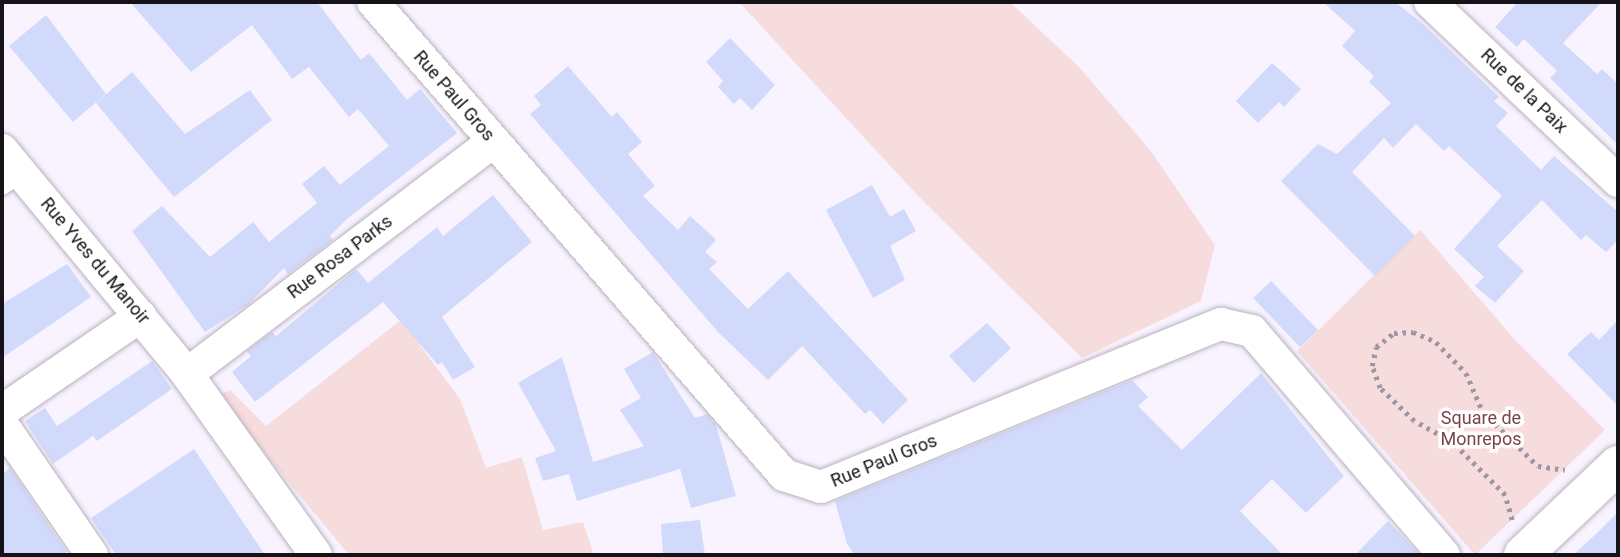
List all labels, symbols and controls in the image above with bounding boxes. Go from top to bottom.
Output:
street label: Rue de la Paix [1476,44,1572,138]
street label: Rue Paul Gros [409,46,499,146]
street label: Rue Yves du Manoir [36,193,154,329]
street label: Rue Rosa Parks [283,211,397,303]
park label: Square de Monrepos [1440,408,1522,450]
street label: Rue Paul Gros [828,430,940,492]

